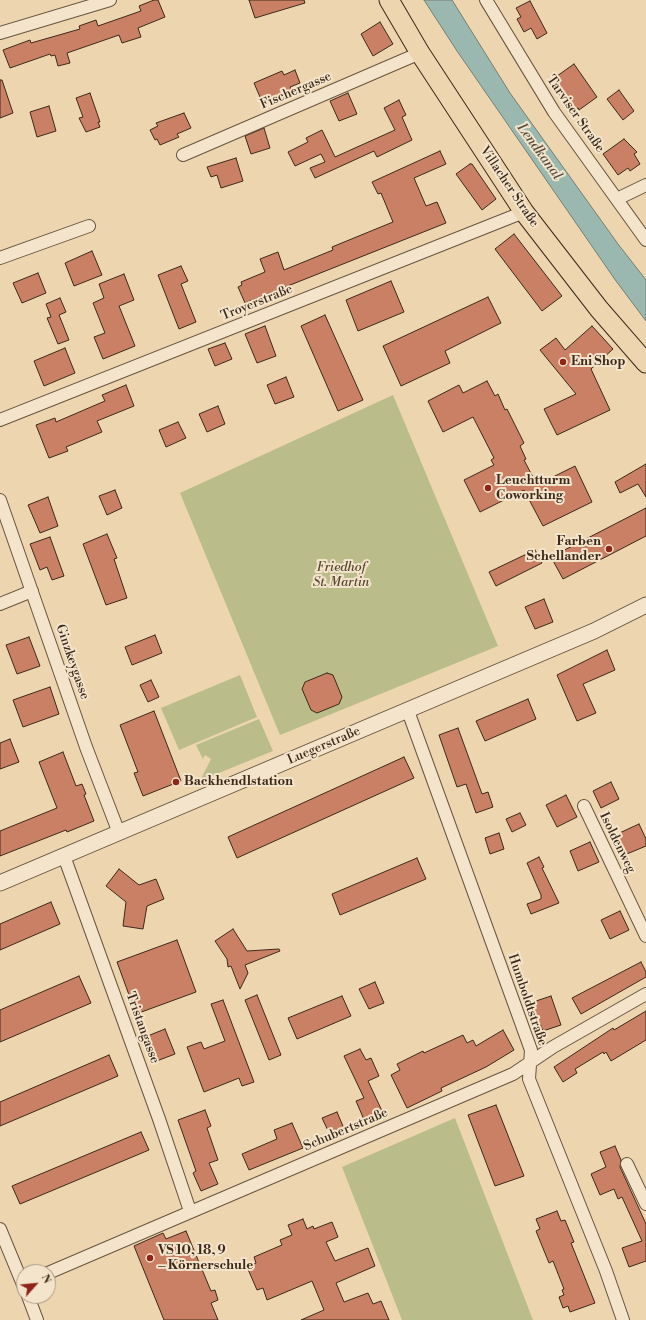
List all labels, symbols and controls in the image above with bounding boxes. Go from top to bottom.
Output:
street label: Fischergasse [258,69,334,113]
street label: Tarviser Straße [543,72,607,156]
water label: Lendkanal [513,120,565,184]
street label: Villacher Straße [476,144,542,230]
street label: Troyerstraße [219,282,295,324]
place label: Eni Shop [571,354,626,370]
marker: Eni Shop [558,357,568,367]
place label: Leuchtturm Coworking [496,473,570,504]
marker: Leuchtturm Coworking [483,483,493,493]
place label: Farben Schellander [527,534,601,565]
marker: Farben Schellander [604,544,614,554]
park label: Friedhof St. Martin [313,560,369,591]
street label: Ginzkeygasse [52,622,92,702]
street label: Luegerstraße [285,724,363,768]
place label: Backhendlstation [184,774,293,790]
marker: Backhendlstation [171,777,181,787]
street label: Isoldenweg [596,810,638,876]
street label: Humboldtstraße [504,952,550,1048]
street label: Tristangasse [122,990,162,1066]
street label: Schubertstraße [302,1105,390,1155]
place label: VS 10, 18, 9 – Körnerschule [158,1243,253,1274]
marker: VS 10, 18, 9 – Körnerschule [145,1253,155,1263]
north arrow [16,1264,56,1304]
text: N [38,1272,54,1286]

